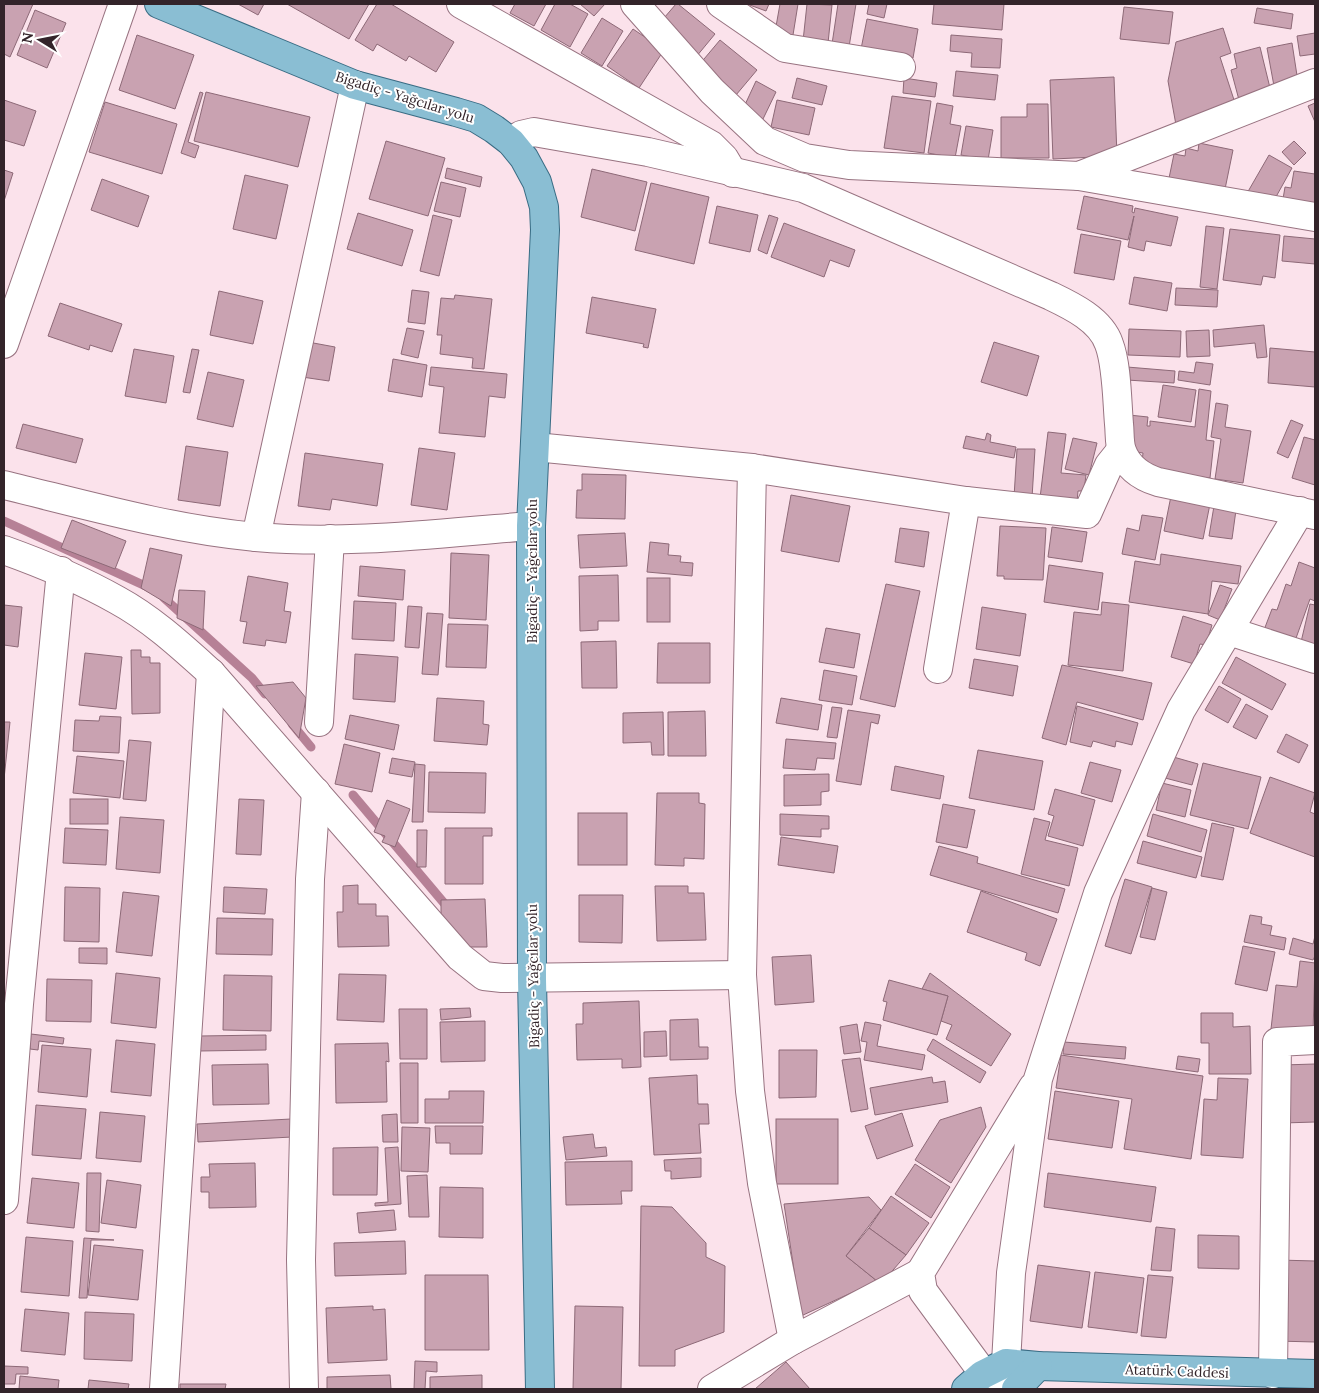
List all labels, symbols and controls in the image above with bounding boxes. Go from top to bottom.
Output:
north arrow [15,15,65,65]
text: N [17,31,37,45]
street label: Bigadiç - Yağcılar yolu [333,67,477,127]
street label: Bigadiç - Yağcılar yolu [523,499,541,643]
street label: Bigadiç - Yağcılar yolu [523,904,543,1048]
street label: Atatürk Caddesi [1124,1360,1229,1382]

